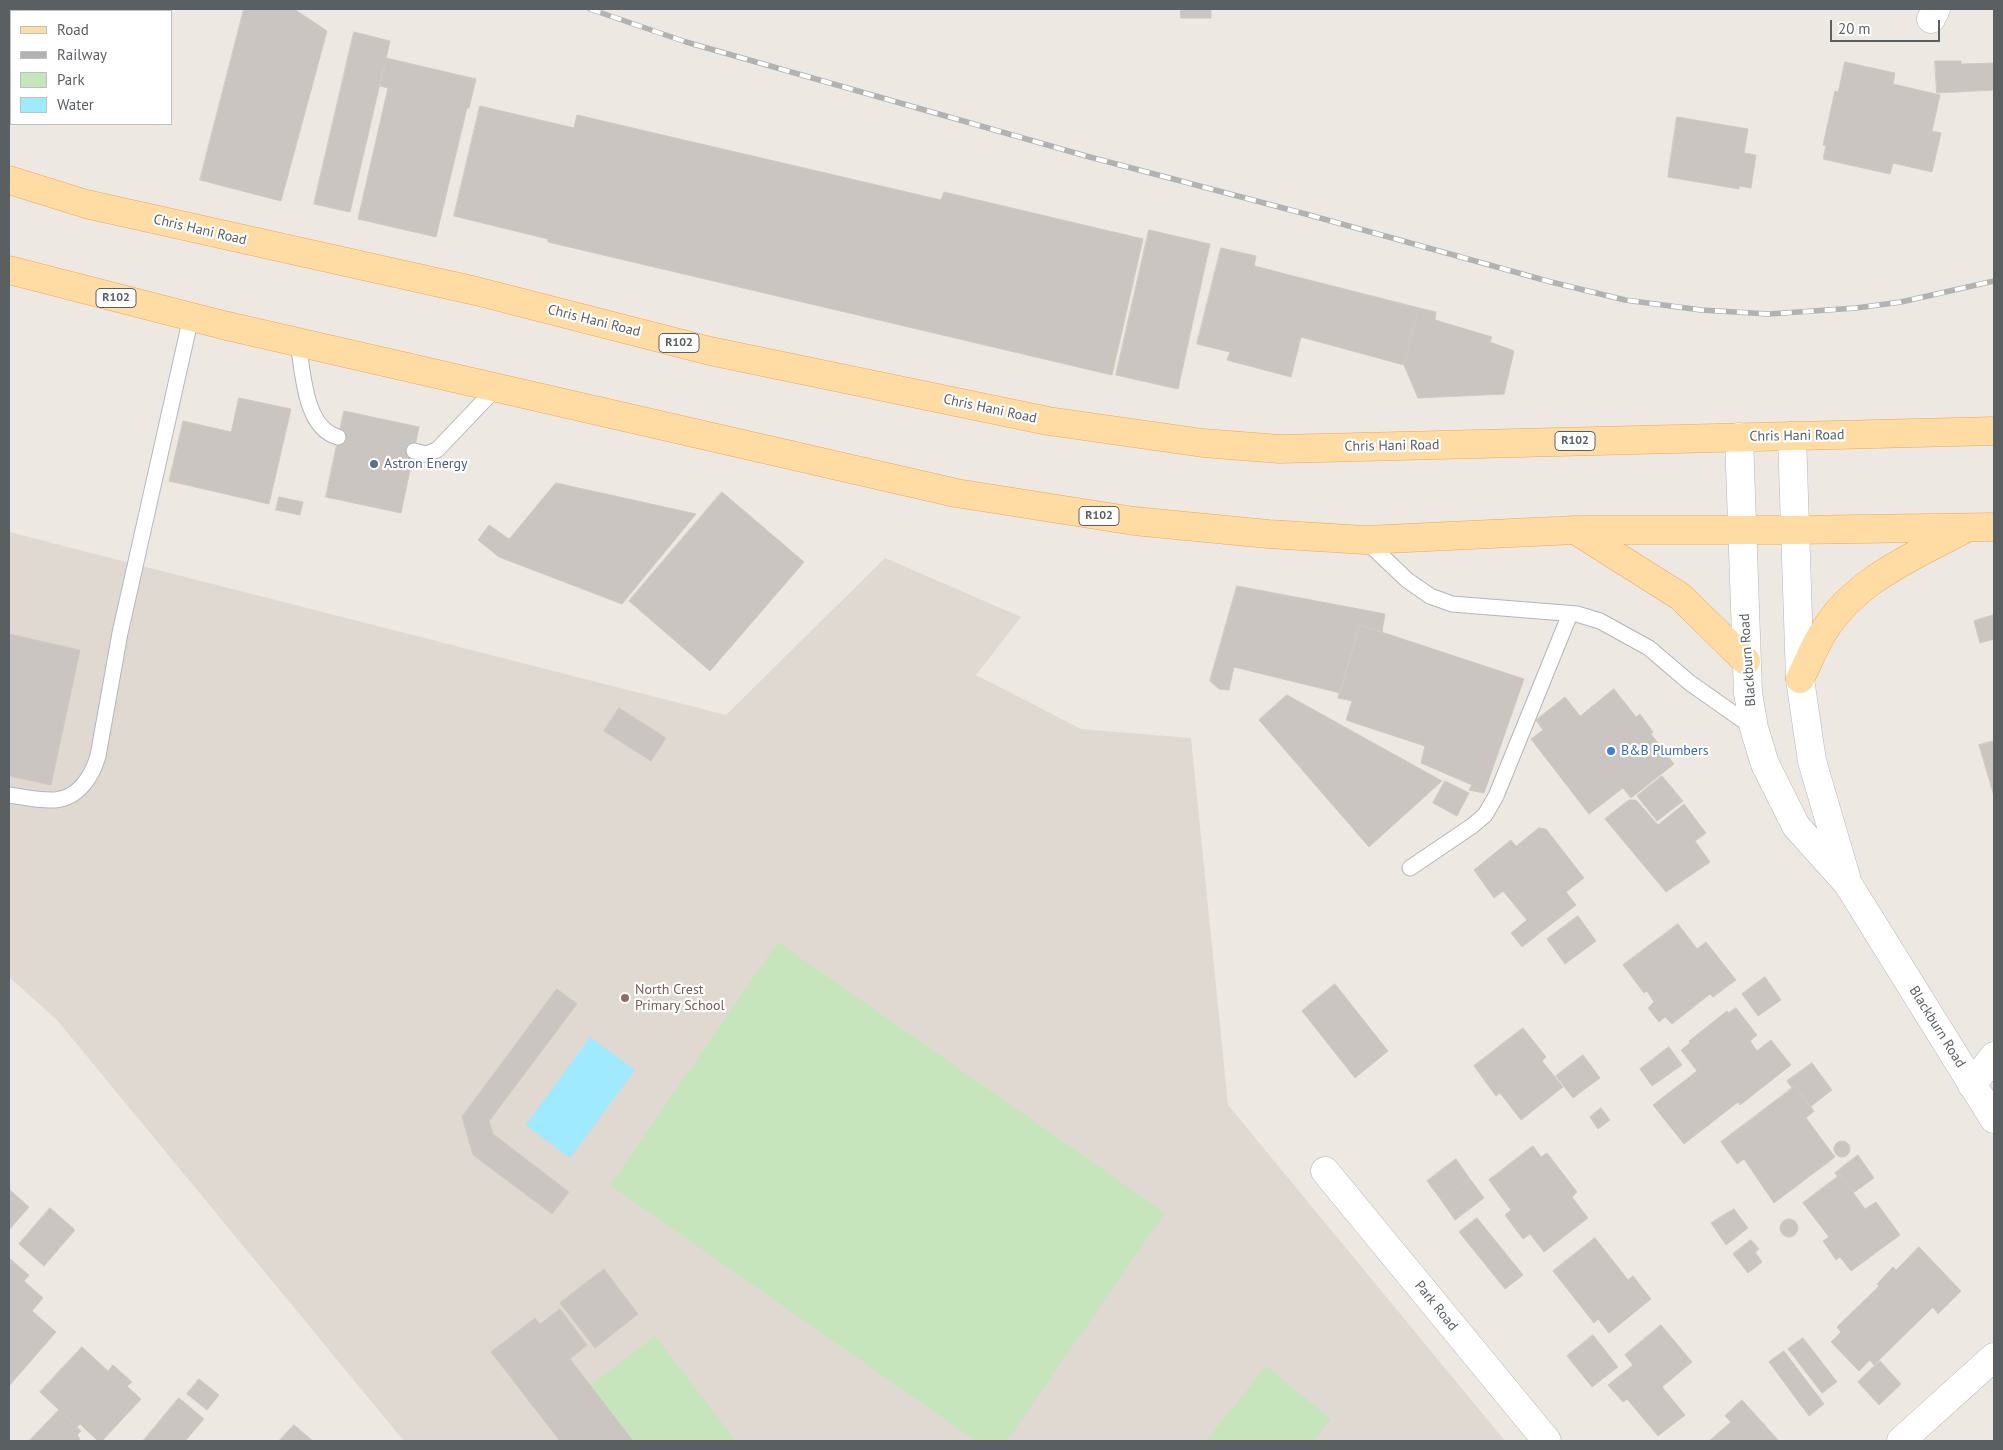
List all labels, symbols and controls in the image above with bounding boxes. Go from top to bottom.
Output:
legend [10,10,172,125]
scale bar [1833,10,1943,42]
text: 20 m [1838,19,1871,38]
text: Road [57,20,89,39]
text: Railway [57,45,107,64]
text: Park [57,70,85,89]
text: Water [57,95,94,114]
street label: Chris Hani Road [152,211,248,249]
road number: R102 [96,288,136,308]
street label: Chris Hani Road [546,301,642,341]
road number: R102 [659,333,699,352]
street label: Chris Hani Road [942,391,1038,427]
street label: Chris Hani Road [1749,427,1845,445]
road number: R102 [1555,432,1595,451]
street label: Chris Hani Road [1344,437,1440,455]
place label: Astron Energy [384,456,468,472]
marker: Astron Energy [368,458,380,470]
road number: R102 [1079,506,1119,526]
street label: Blackburn Road [1736,613,1760,707]
place label: B&B Plumbers [1621,743,1709,759]
marker: B&B Plumbers [1605,745,1617,757]
place label: North Crest Primary School [635,982,725,1014]
street label: Blackburn Road [1905,983,1969,1071]
marker: North Crest Primary School [619,992,631,1004]
street label: Park Road [1411,1278,1461,1334]

